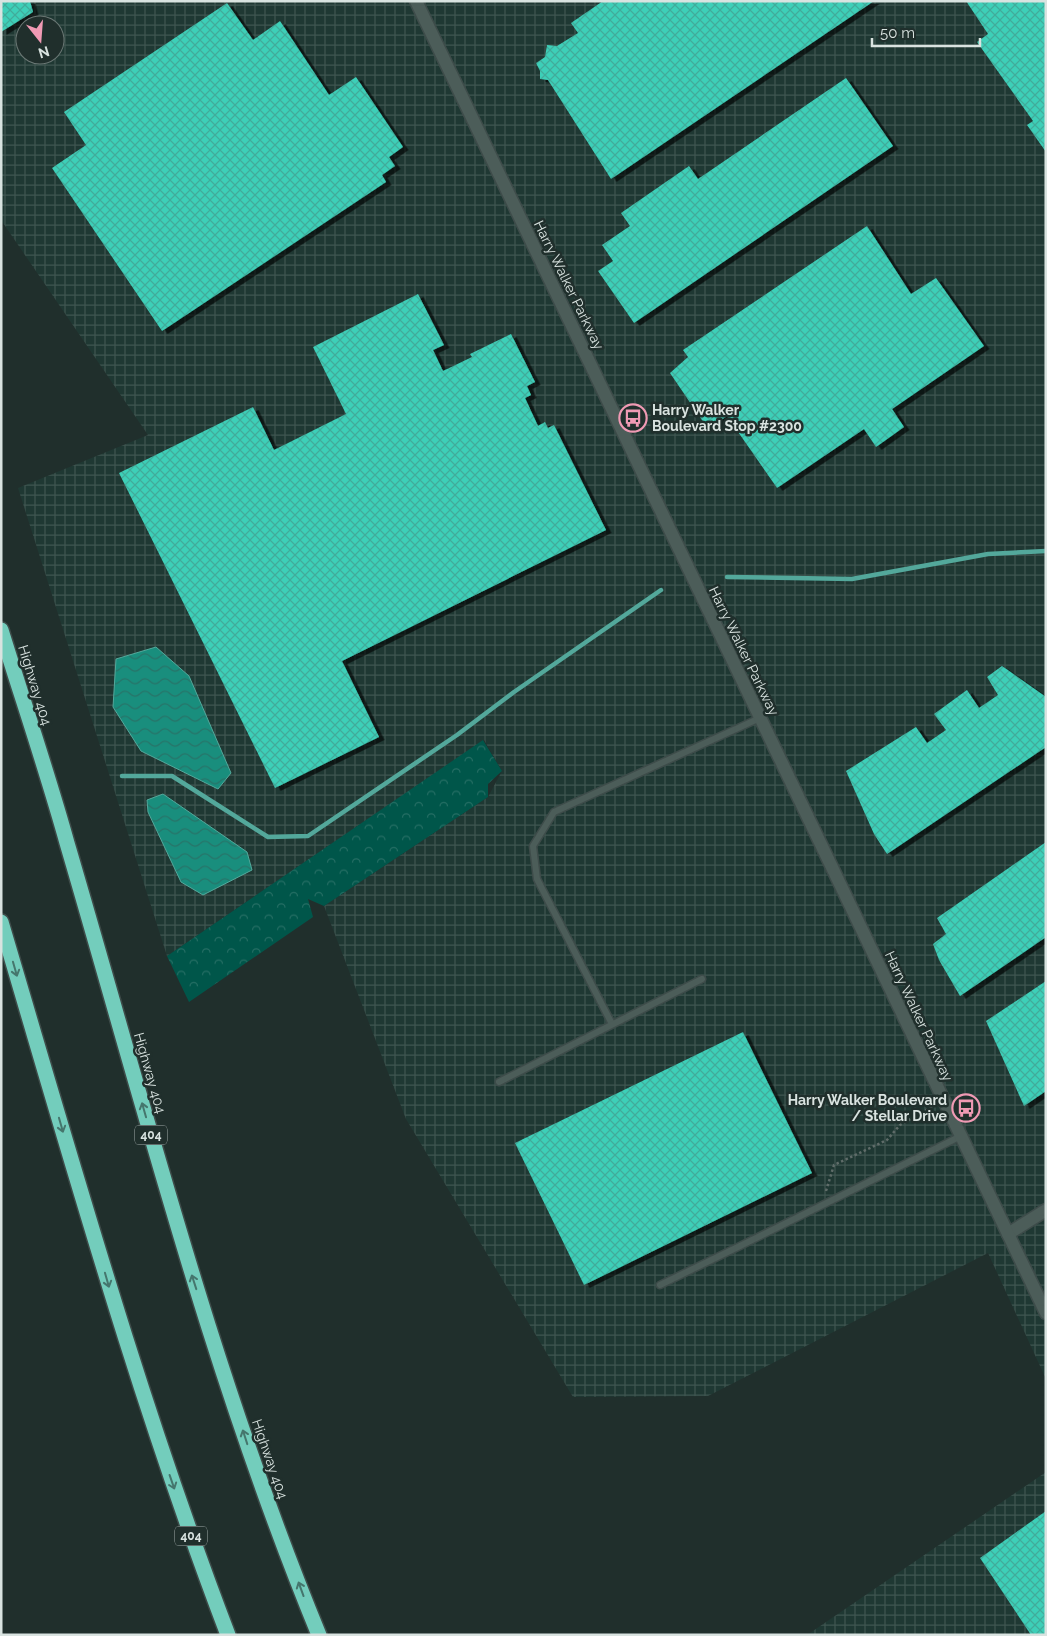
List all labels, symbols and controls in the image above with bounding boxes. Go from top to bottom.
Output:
north arrow [15,15,65,65]
scale bar [872,15,980,47]
text: 50 m [880,24,915,42]
text: N [36,43,51,62]
street label: Harry Walker Parkway [531,218,607,352]
place label: Harry Walker Boulevard Stop #2300 [652,402,802,434]
bus stop icon: Harry Walker Boulevard Stop #2300 [618,403,648,433]
street label: Harry Walker Parkway [706,584,782,718]
street label: Highway 404 [15,643,55,727]
street label: Harry Walker Parkway [882,948,956,1084]
one-way arrow [11,960,21,976]
street label: Highway 404 [131,1031,169,1116]
place label: Harry Walker Boulevard / Stellar Drive [788,1092,948,1124]
bus stop icon: Harry Walker Boulevard / Stellar Drive [951,1093,981,1123]
one-way arrow [138,1102,148,1118]
one-way arrow [57,1116,67,1132]
road number: 404 [135,1126,167,1144]
one-way arrow [103,1272,113,1288]
one-way arrow [189,1275,198,1291]
street label: Highway 404 [249,1417,291,1501]
one-way arrow [240,1429,249,1445]
one-way arrow [168,1473,177,1489]
road number: 404 [175,1526,207,1545]
one-way arrow [296,1582,305,1598]

